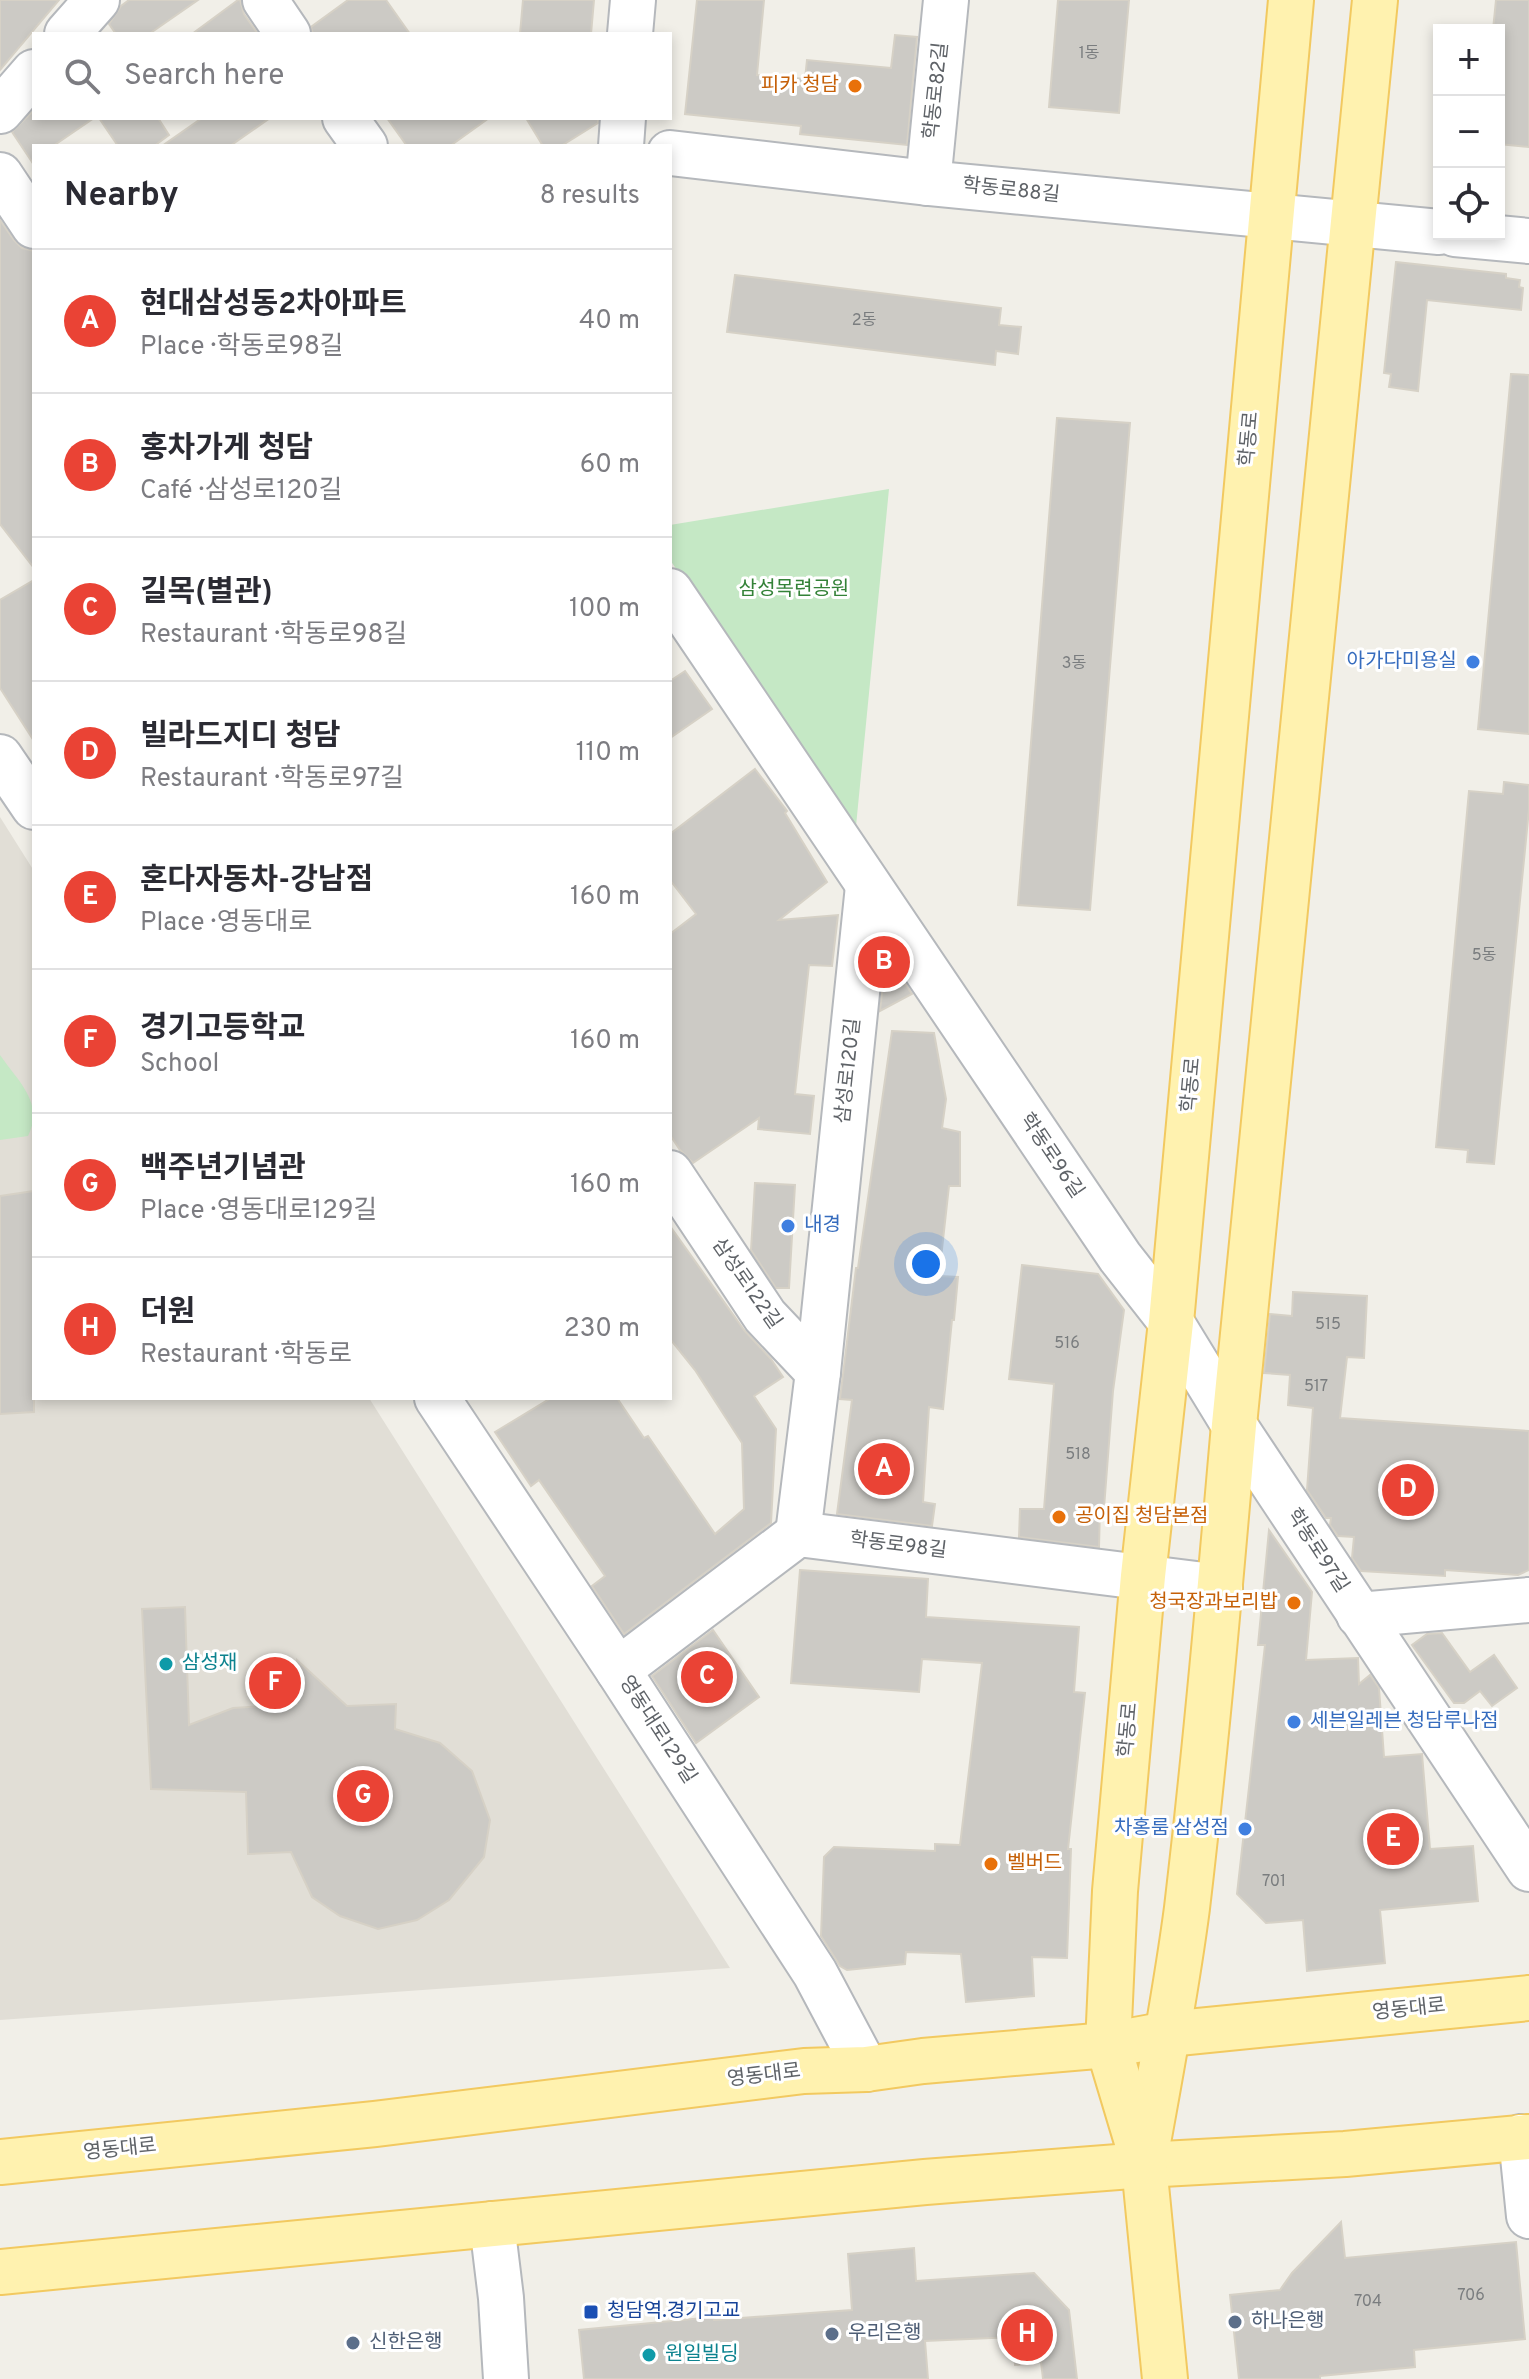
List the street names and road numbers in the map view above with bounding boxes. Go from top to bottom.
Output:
street label: 학동로82길 [919,41,955,141]
street label: 학동로88길 [961,173,1061,209]
street label: 학동로 [1235,410,1265,468]
street label: 삼성로120길 [831,1017,867,1125]
street label: 학동로 [1177,1056,1207,1114]
street label: 학동로96길 [1013,1108,1089,1204]
street label: 삼성로122길 [705,1233,787,1335]
street label: 학동로97길 [1280,1504,1354,1598]
street label: 학동로98길 [848,1527,948,1565]
street label: 영동대로129길 [612,1671,702,1789]
street label: 학동로 [1114,1701,1144,1759]
street label: 영동대로 [1371,1993,1447,2027]
street label: 영동대로 [726,2059,802,2093]
street label: 영동대로 [82,2133,158,2167]

